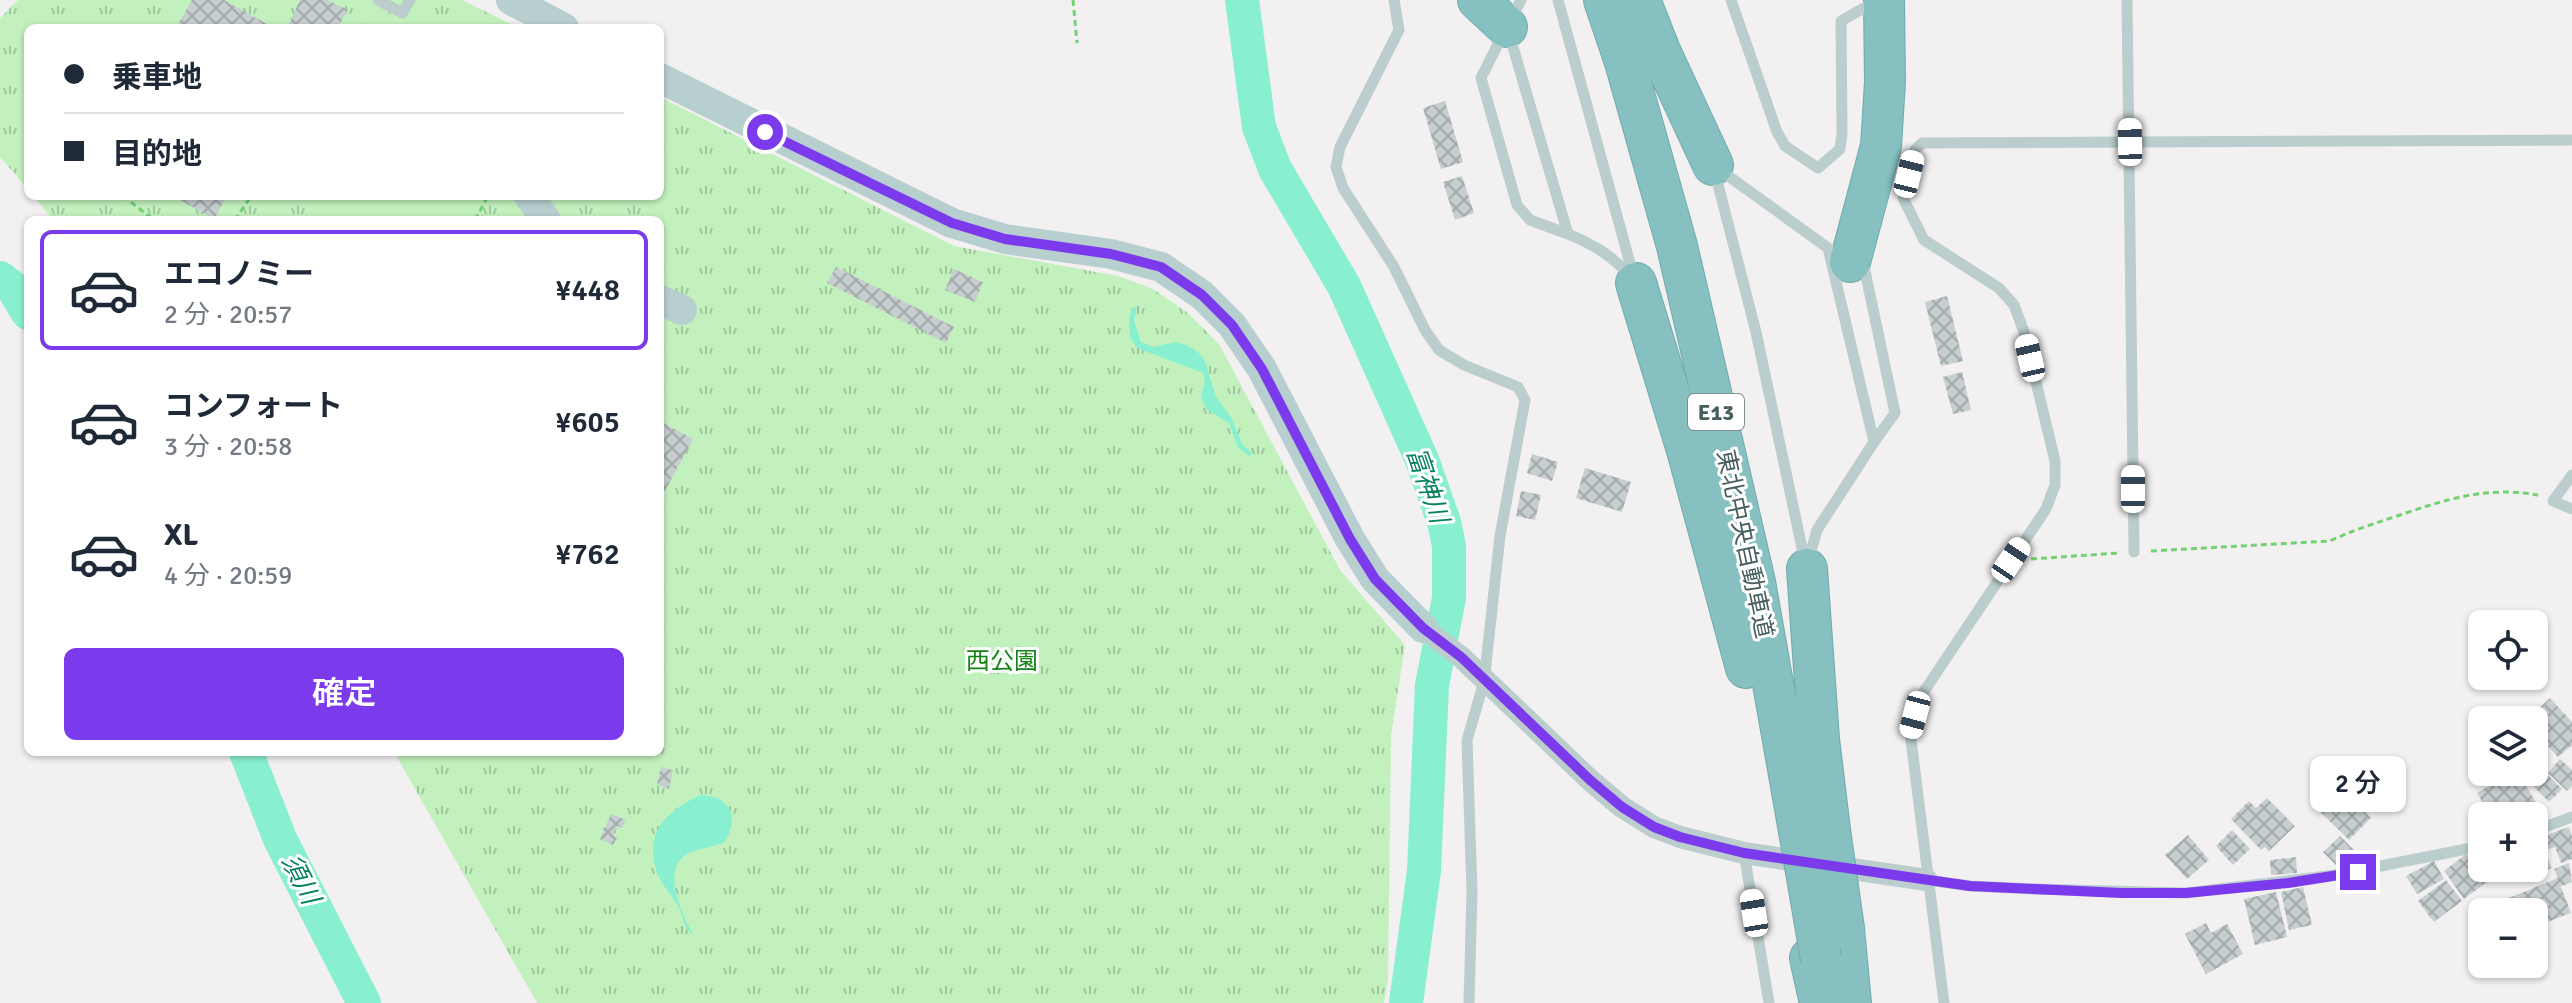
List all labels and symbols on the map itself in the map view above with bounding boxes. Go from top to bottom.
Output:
route start [747,114,783,150]
car [2118,118,2142,166]
car [1892,148,1926,200]
car [2013,332,2047,384]
road number: E13 [1688,394,1744,430]
water label: 富神川 [1399,443,1456,530]
street label: 東北中央自動車道 [1710,447,1780,641]
car [2121,465,2145,513]
car [1988,533,2034,587]
park label: 西公園 [966,646,1038,676]
car [1897,689,1933,741]
callout: 2 分 [2310,756,2406,812]
water label: 須川 [274,849,328,913]
route end [2340,854,2376,890]
car [1738,887,1770,939]

